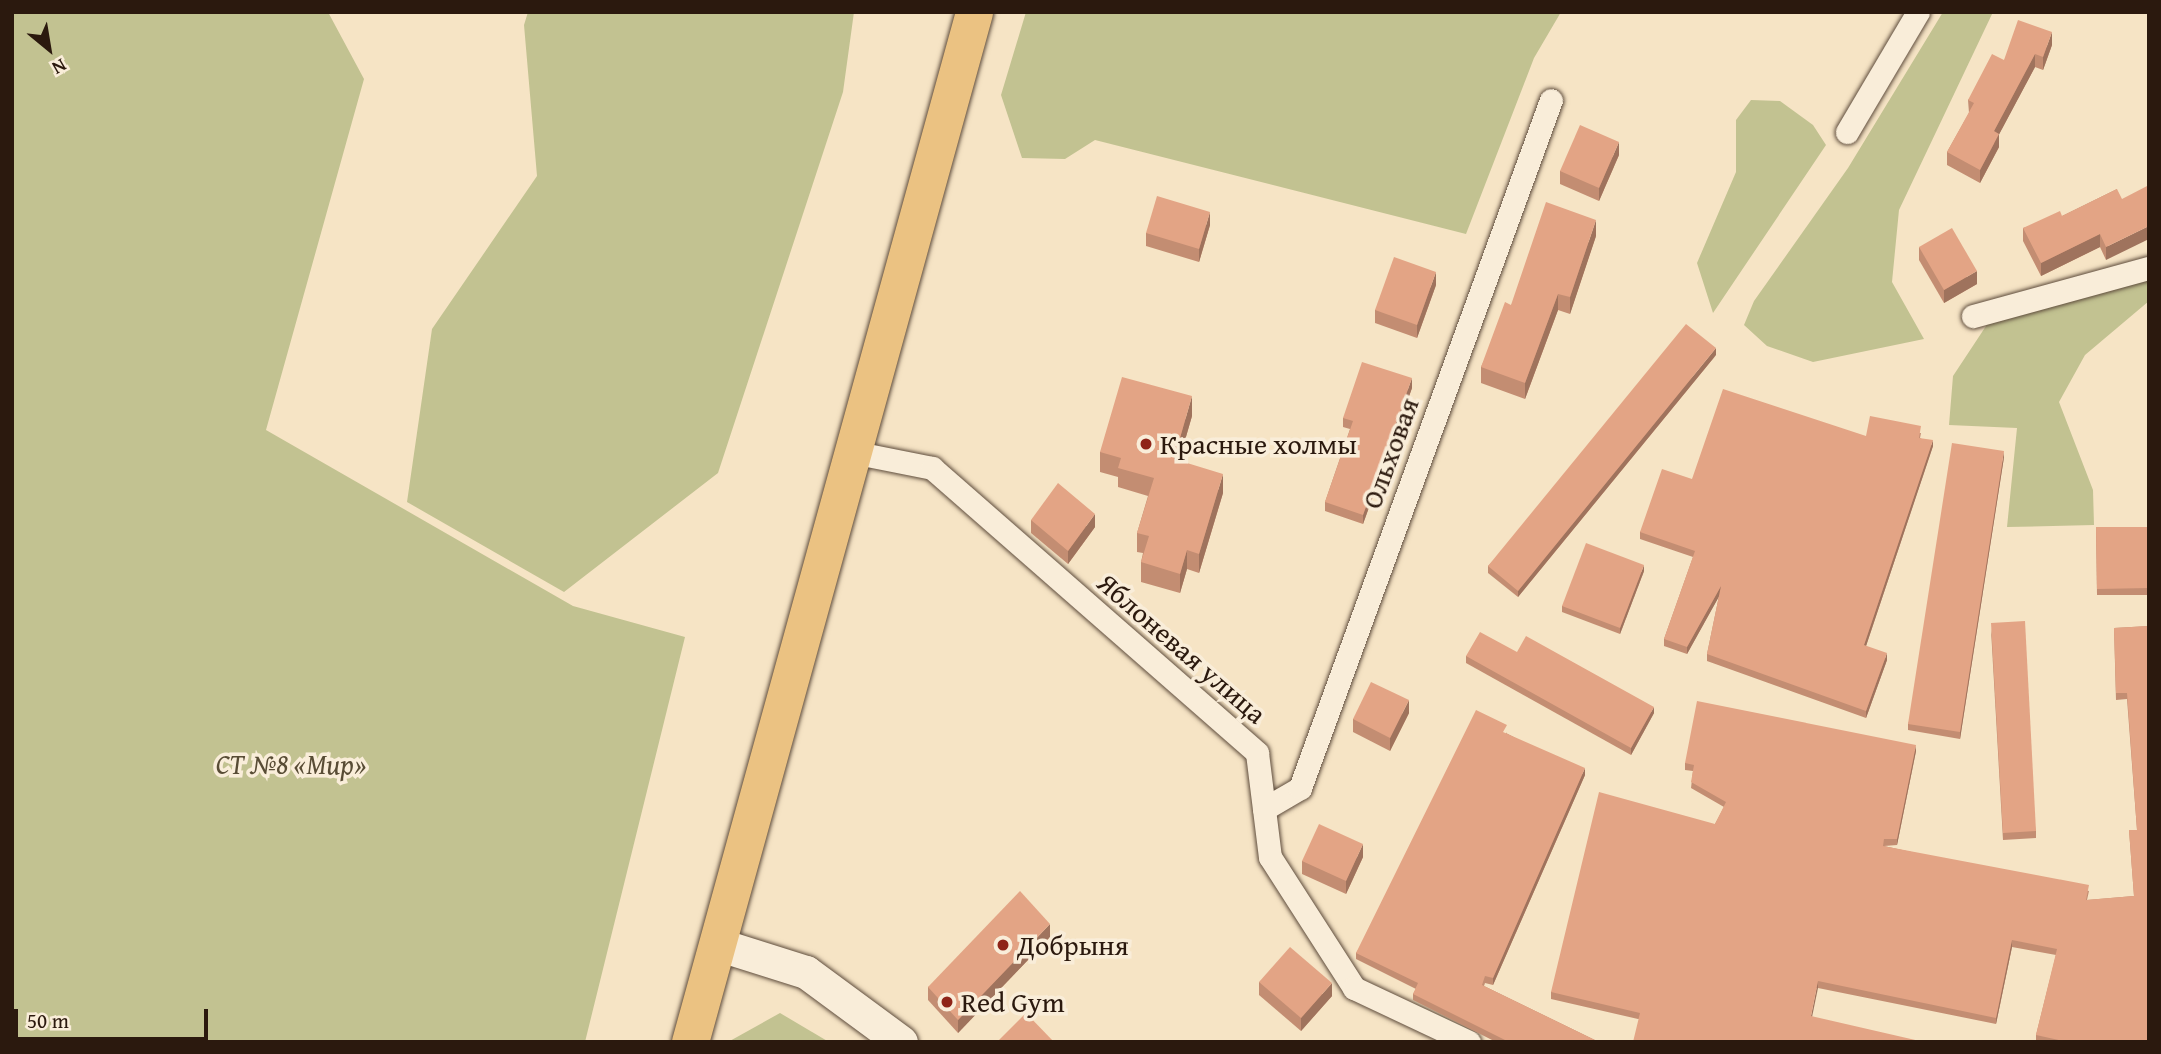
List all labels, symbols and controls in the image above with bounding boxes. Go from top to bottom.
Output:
north arrow [14,14,84,84]
text: N [47,52,72,82]
street label: Ольховая [1354,393,1426,513]
place label: Красные холмы [1160,427,1357,461]
marker: Красные холмы [1138,436,1154,452]
street label: Яблоневая улица [1091,566,1273,730]
park label: СТ №8 «Мир» [216,747,366,781]
place label: Добрыня [1017,928,1129,962]
marker: Добрыня [995,937,1011,953]
place label: Red Gym [961,985,1065,1019]
marker: Red Gym [939,994,955,1010]
scale bar [18,995,212,1038]
text: 50 m [27,1005,69,1036]

